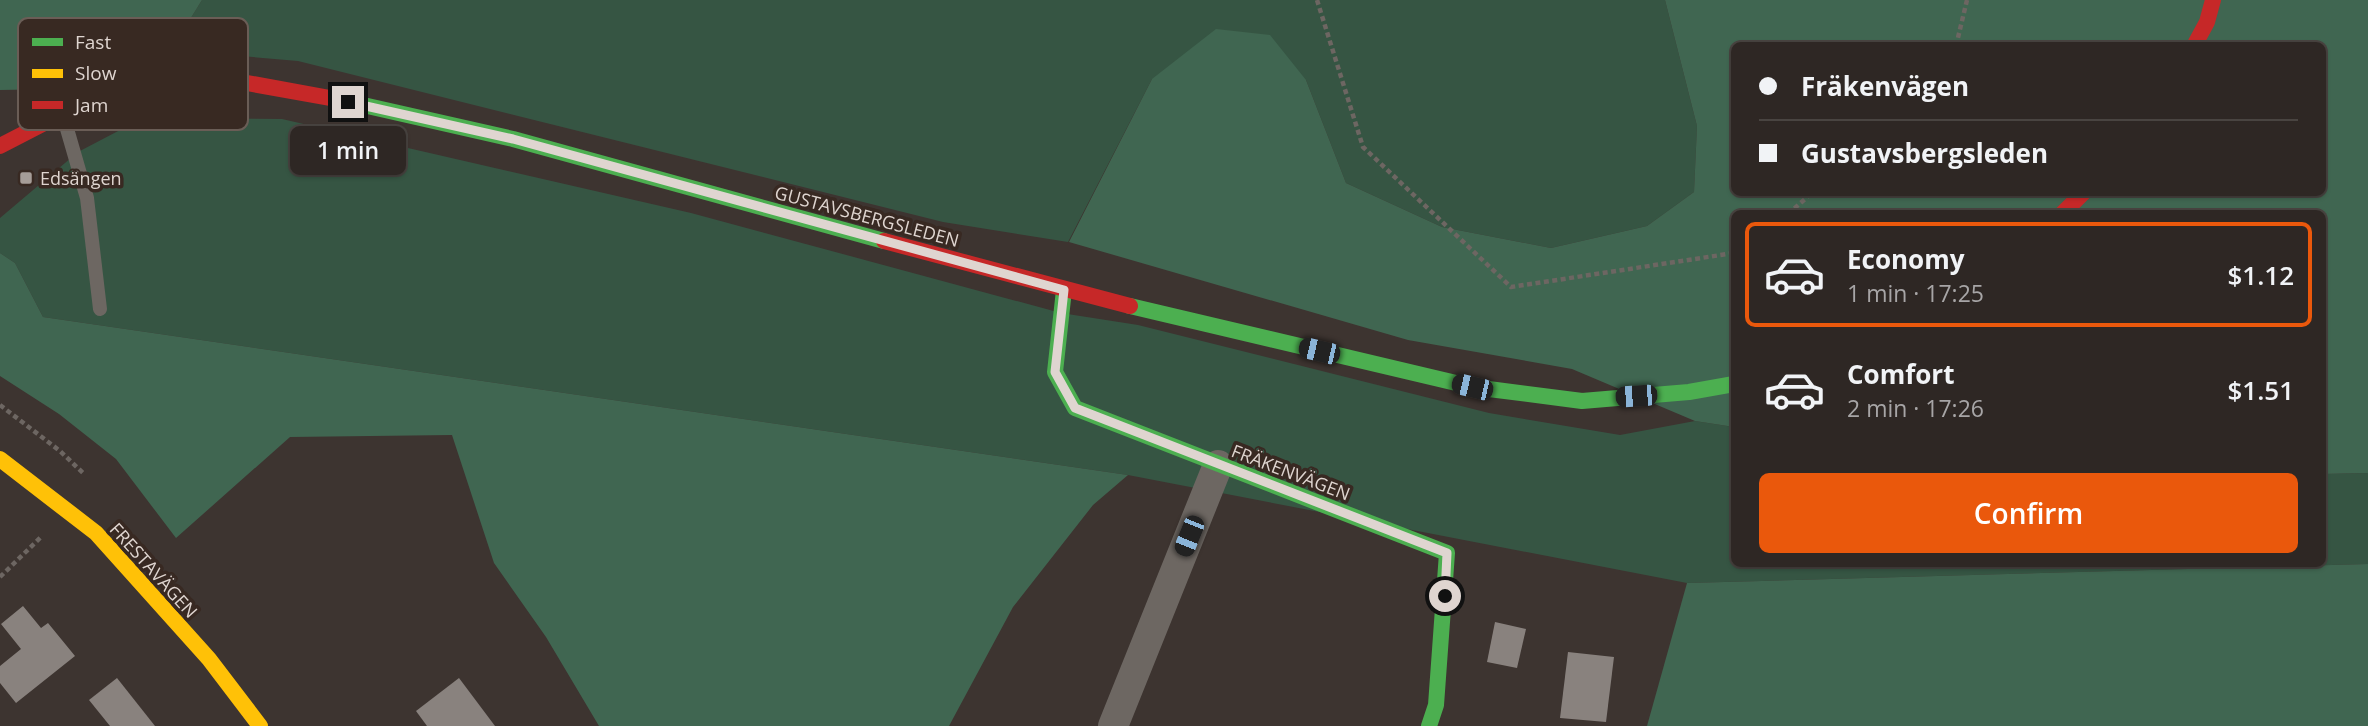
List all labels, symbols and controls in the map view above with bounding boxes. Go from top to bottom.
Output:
legend [18,18,248,130]
text: Fast [75,29,111,55]
text: Slow [75,60,117,86]
text: Fräkenvägen [1801,68,1969,104]
route end [332,86,364,118]
text: Jam [73,92,108,118]
callout: 1 min [290,126,406,176]
text: 1 min [317,134,379,166]
text: Gustavsbergsleden [1801,135,2048,171]
place label: Edsängen [40,166,122,190]
marker: Edsängen [18,170,34,186]
street label: GUSTAVSBERGSLEDEN [772,180,962,252]
text: Economy [1847,241,1965,277]
icon: car [1763,243,1826,306]
text: $1.12 [2227,257,2294,293]
text: 1 min · 17:25 [1847,277,1984,309]
car [1297,336,1342,366]
text: Comfort [1847,356,1954,392]
icon: car [1763,358,1826,421]
car [1450,372,1495,402]
text: $1.51 [2227,372,2294,408]
car [1615,384,1658,408]
text: 2 min · 17:26 [1847,392,1984,424]
street label: FRÄKENVÄGEN [1228,438,1354,506]
button: Confirm [1759,473,2298,553]
car [1172,513,1207,559]
street label: FRESTAVÄGEN [105,517,203,623]
route start [1429,580,1461,612]

